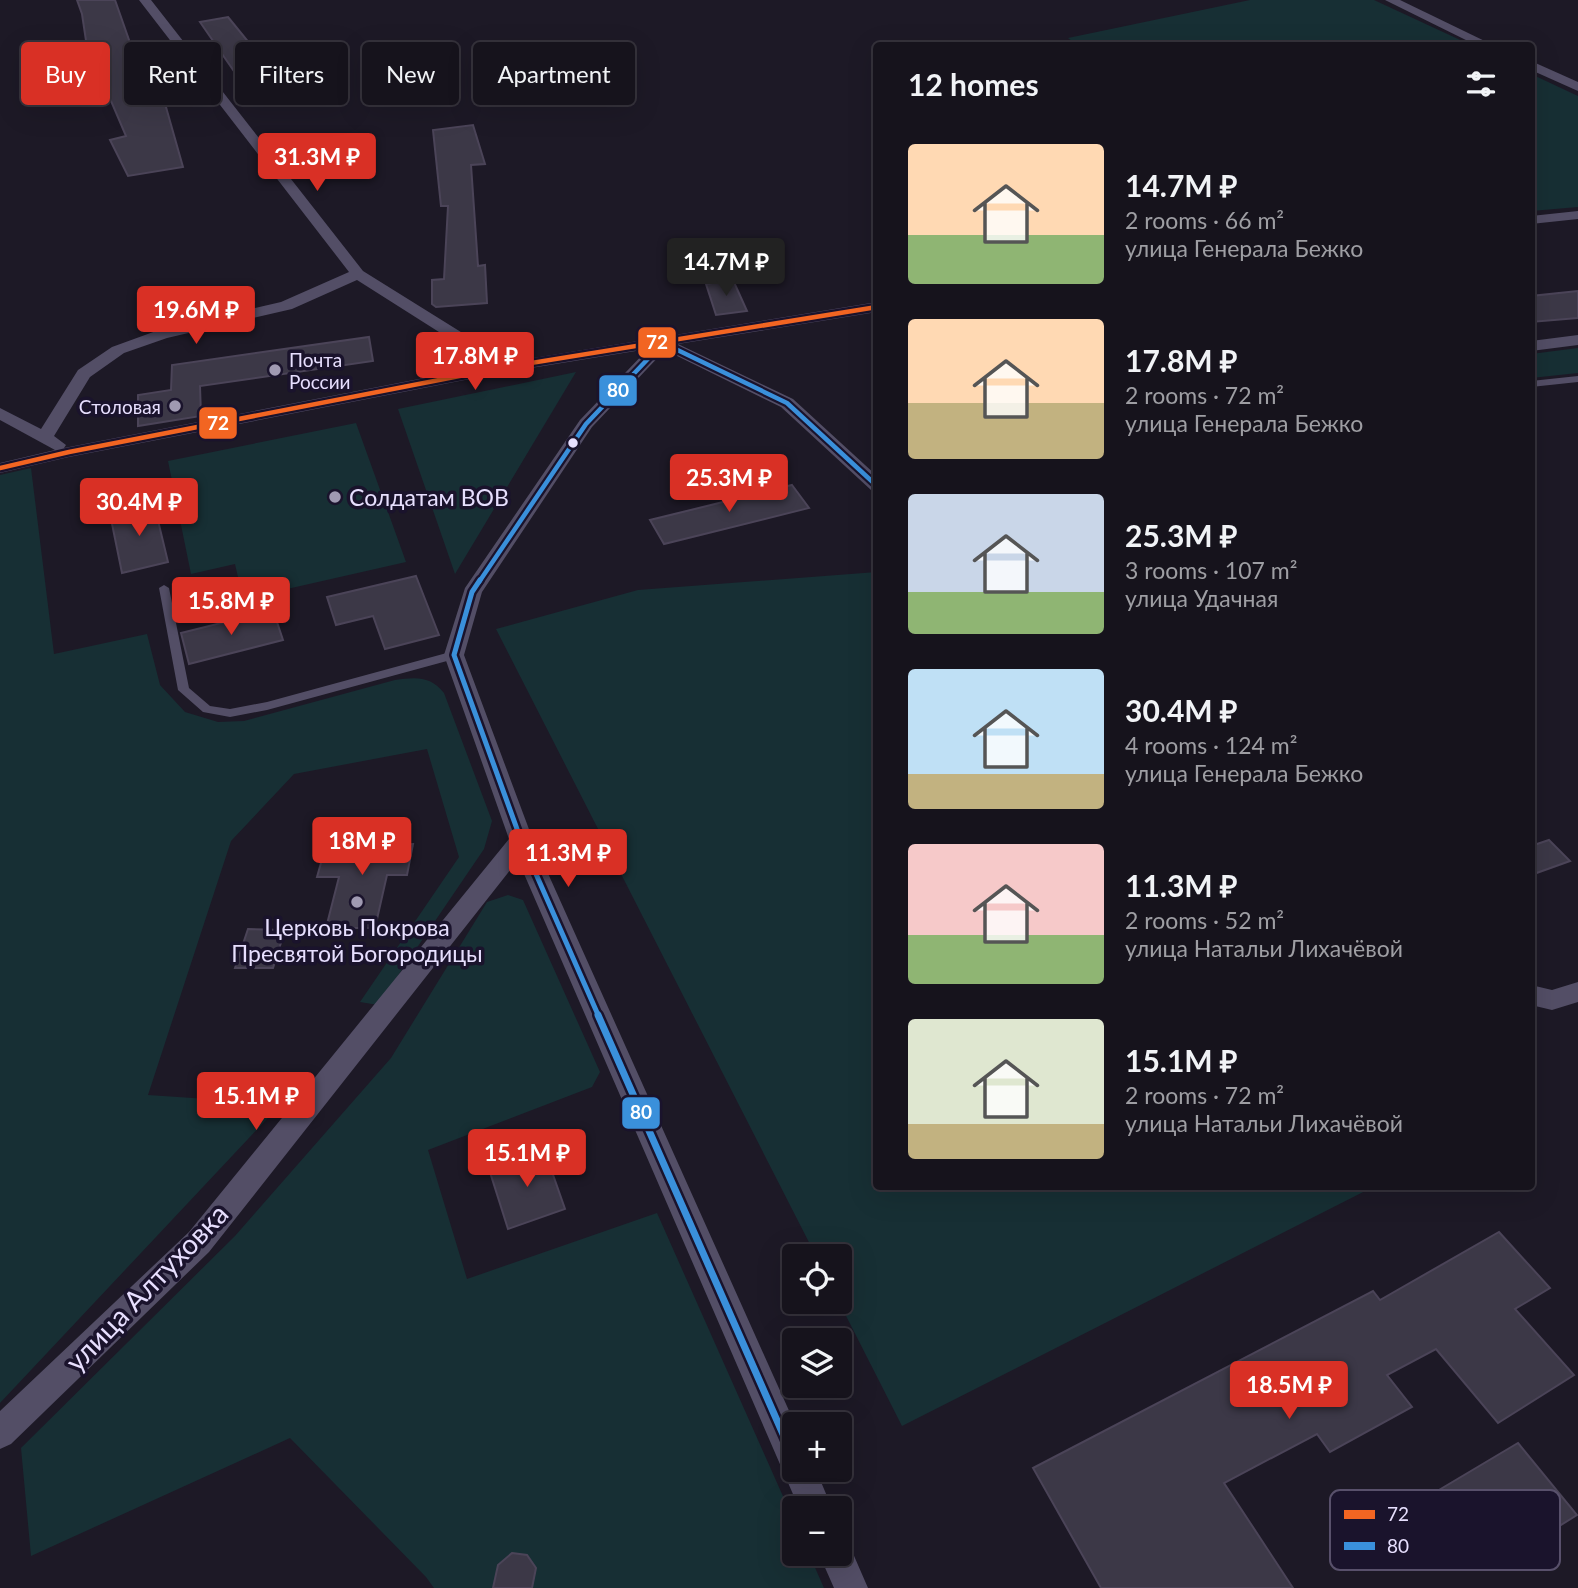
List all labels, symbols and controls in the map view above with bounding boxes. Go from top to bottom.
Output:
chip: Buy [21,42,110,105]
chip: Rent [124,42,221,105]
chip: Filters [235,42,348,105]
chip: New [362,42,459,105]
chip: Apartment [473,42,635,105]
icon: filters [1462,65,1500,103]
text: 12 homes [908,66,1039,102]
pin: 31.3M ₽ [252,134,382,193]
text: 31.3M ₽ [274,142,360,170]
text: 14.7M ₽ [1125,167,1237,203]
icon: home [964,172,1048,256]
text: 2 rooms · 66 m² [1125,206,1284,234]
text: улица Генерала Бежко [1125,234,1363,262]
pin: 14.7M ₽ [661,238,791,298]
text: 14.7M ₽ [683,247,769,275]
pin: 19.6M ₽ [131,286,261,346]
text: 19.6M ₽ [153,295,239,323]
line badge: 72 [637,326,677,359]
text: 72 [646,330,668,353]
pin: 17.8M ₽ [410,332,540,392]
text: 17.8M ₽ [432,341,518,369]
text: 17.8M ₽ [1125,342,1237,378]
icon: home [964,347,1048,431]
place label: Почта России [289,348,351,393]
marker: Почта России [267,362,283,378]
line badge: 80 [598,374,638,407]
text: 80 [607,378,629,401]
text: 2 rooms · 72 m² [1125,381,1284,409]
place label: Столовая [79,395,161,418]
marker: Столовая [167,398,183,414]
line badge: 72 [198,406,238,440]
text: улица Генерала Бежко [1125,409,1363,437]
text: 72 [207,411,229,434]
unlabelled marker [566,436,580,450]
pin: 25.3M ₽ [664,454,794,514]
text: 25.3M ₽ [686,463,772,491]
pin: 30.4M ₽ [74,478,204,538]
place label: Солдатам ВОВ [349,483,509,511]
text: 30.4M ₽ [96,487,182,515]
marker: Солдатам ВОВ [327,489,343,505]
text: 25.3M ₽ [1125,517,1237,553]
icon: home [964,522,1048,606]
text: 3 rooms · 107 m² [1125,556,1297,584]
pin: 15.8M ₽ [166,578,296,637]
text: улица Удачная [1125,584,1278,612]
text: 15.8M ₽ [188,586,274,614]
text: 30.4M ₽ [1125,692,1237,728]
icon: home [964,697,1048,781]
text: 4 rooms · 124 m² [1125,731,1297,759]
text: улица Генерала Бежко [1125,759,1363,787]
pin: 18M ₽ [313,818,411,877]
text: 18M ₽ [328,826,396,854]
pin: 11.3M ₽ [503,830,633,889]
text: 11.3M ₽ [525,838,611,866]
text: 11.3M ₽ [1125,867,1237,903]
icon: home [964,872,1048,956]
marker: Церковь Покрова Пресвятой Богородицы [349,894,365,910]
text: 2 rooms · 52 m² [1125,906,1284,934]
place label: Церковь Покрова Пресвятой Богородицы [231,913,483,967]
text: улица Натальи Лихачёвой [1125,934,1403,962]
text: 15.1M ₽ [1125,1042,1237,1078]
icon: home [964,1047,1048,1131]
pin: 15.1M ₽ [191,1072,321,1132]
text: 15.1M ₽ [213,1081,299,1109]
text: 2 rooms · 72 m² [1125,1081,1284,1109]
line badge: 80 [621,1096,661,1130]
text: 80 [630,1100,652,1123]
text: улица Натальи Лихачёвой [1125,1109,1403,1137]
pin: 15.1M ₽ [462,1130,592,1189]
text: 15.1M ₽ [484,1138,570,1166]
street label: улица Алтуховка [58,1196,234,1378]
map controls [782,1244,852,1566]
button: locate [782,1244,852,1314]
button: layers [782,1328,852,1398]
pin: 18.5M ₽ [1224,1362,1354,1421]
text: 18.5M ₽ [1246,1370,1332,1398]
button: + [782,1412,852,1482]
legend [1330,1490,1560,1570]
button: − [782,1496,852,1566]
text: 72 [1387,1502,1409,1525]
text: 80 [1387,1534,1409,1557]

